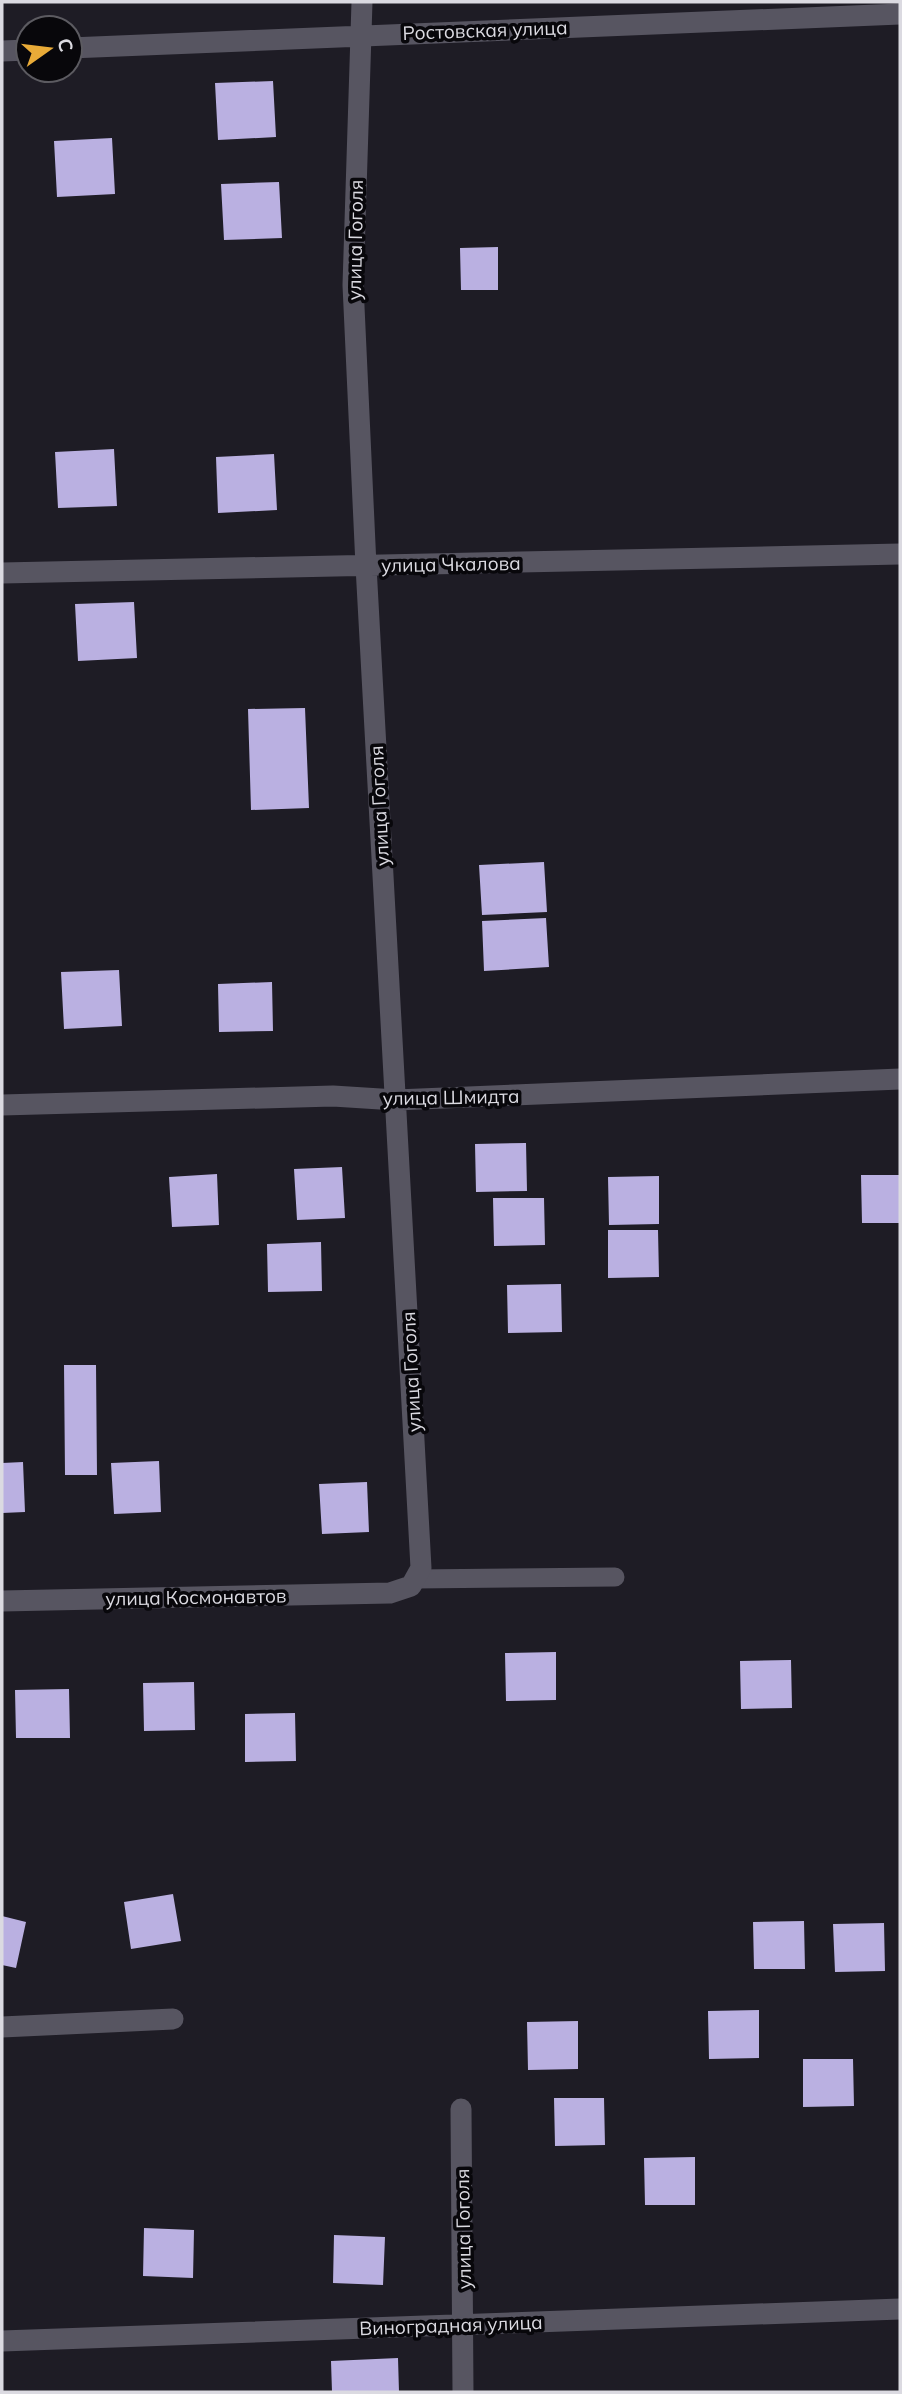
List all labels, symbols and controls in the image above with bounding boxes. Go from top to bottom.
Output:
north arrow [14,14,84,84]
street label: Ростовская улица [402,15,568,45]
text: С [52,36,79,54]
street label: улица Гоголя [342,180,368,300]
street label: улица Чкалова [381,551,521,577]
street label: улица Гоголя [364,745,394,867]
street label: улица Шмидта [382,1084,520,1110]
street label: улица Гоголя [396,1311,426,1433]
street label: улица Космонавтов [105,1583,287,1611]
street label: улица Гоголя [450,2169,476,2289]
street label: Виноградная улица [359,2310,543,2340]

